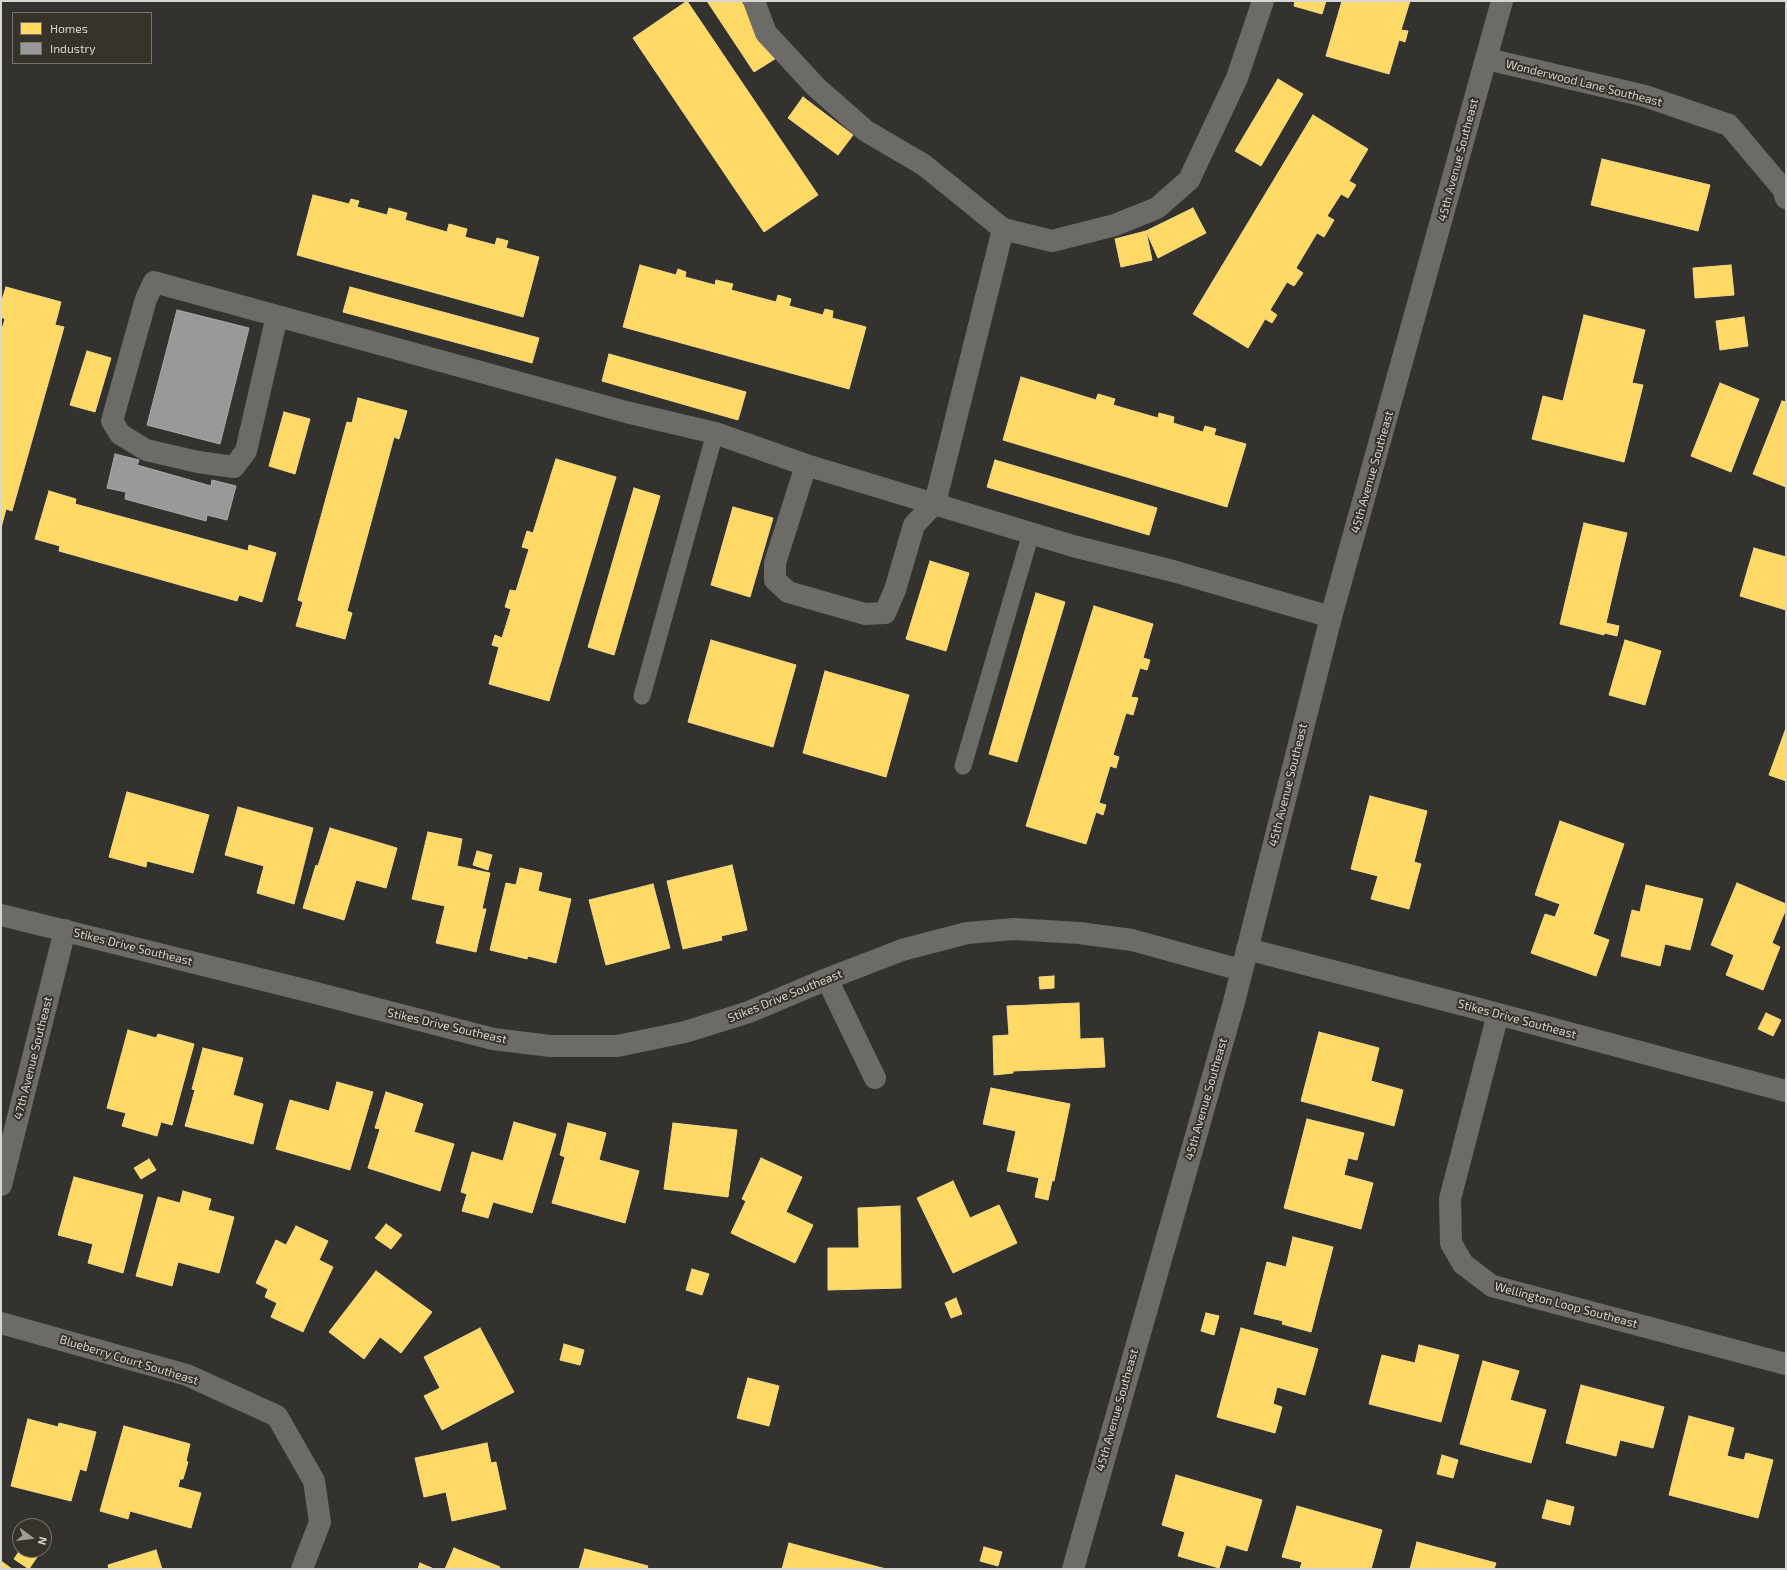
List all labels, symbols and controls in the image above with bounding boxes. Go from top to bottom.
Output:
legend [12,12,152,64]
text: Homes [50,21,88,35]
text: Industry [50,41,96,55]
street label: Wonderwood Lane Southeast [1504,57,1664,109]
street label: 45th Avenue Southeast [1435,97,1481,223]
street label: 45th Avenue Southeast [1348,409,1396,535]
street label: 45th Avenue Southeast [1266,722,1310,848]
street label: Stikes Drive Southeast [72,925,194,969]
street label: Stikes Drive Southeast [726,966,844,1026]
street label: 47th Avenue Southeast [11,995,55,1121]
street label: Stikes Drive Southeast [1456,996,1578,1042]
street label: Stikes Drive Southeast [386,1005,508,1047]
street label: 45th Avenue Southeast [1182,1036,1230,1162]
street label: Wellington Loop Southeast [1493,1279,1639,1331]
street label: Blueberry Court Southeast [58,1332,200,1388]
street label: 45th Avenue Southeast [1093,1347,1141,1473]
north arrow [12,1518,52,1558]
text: N [36,1535,50,1546]

